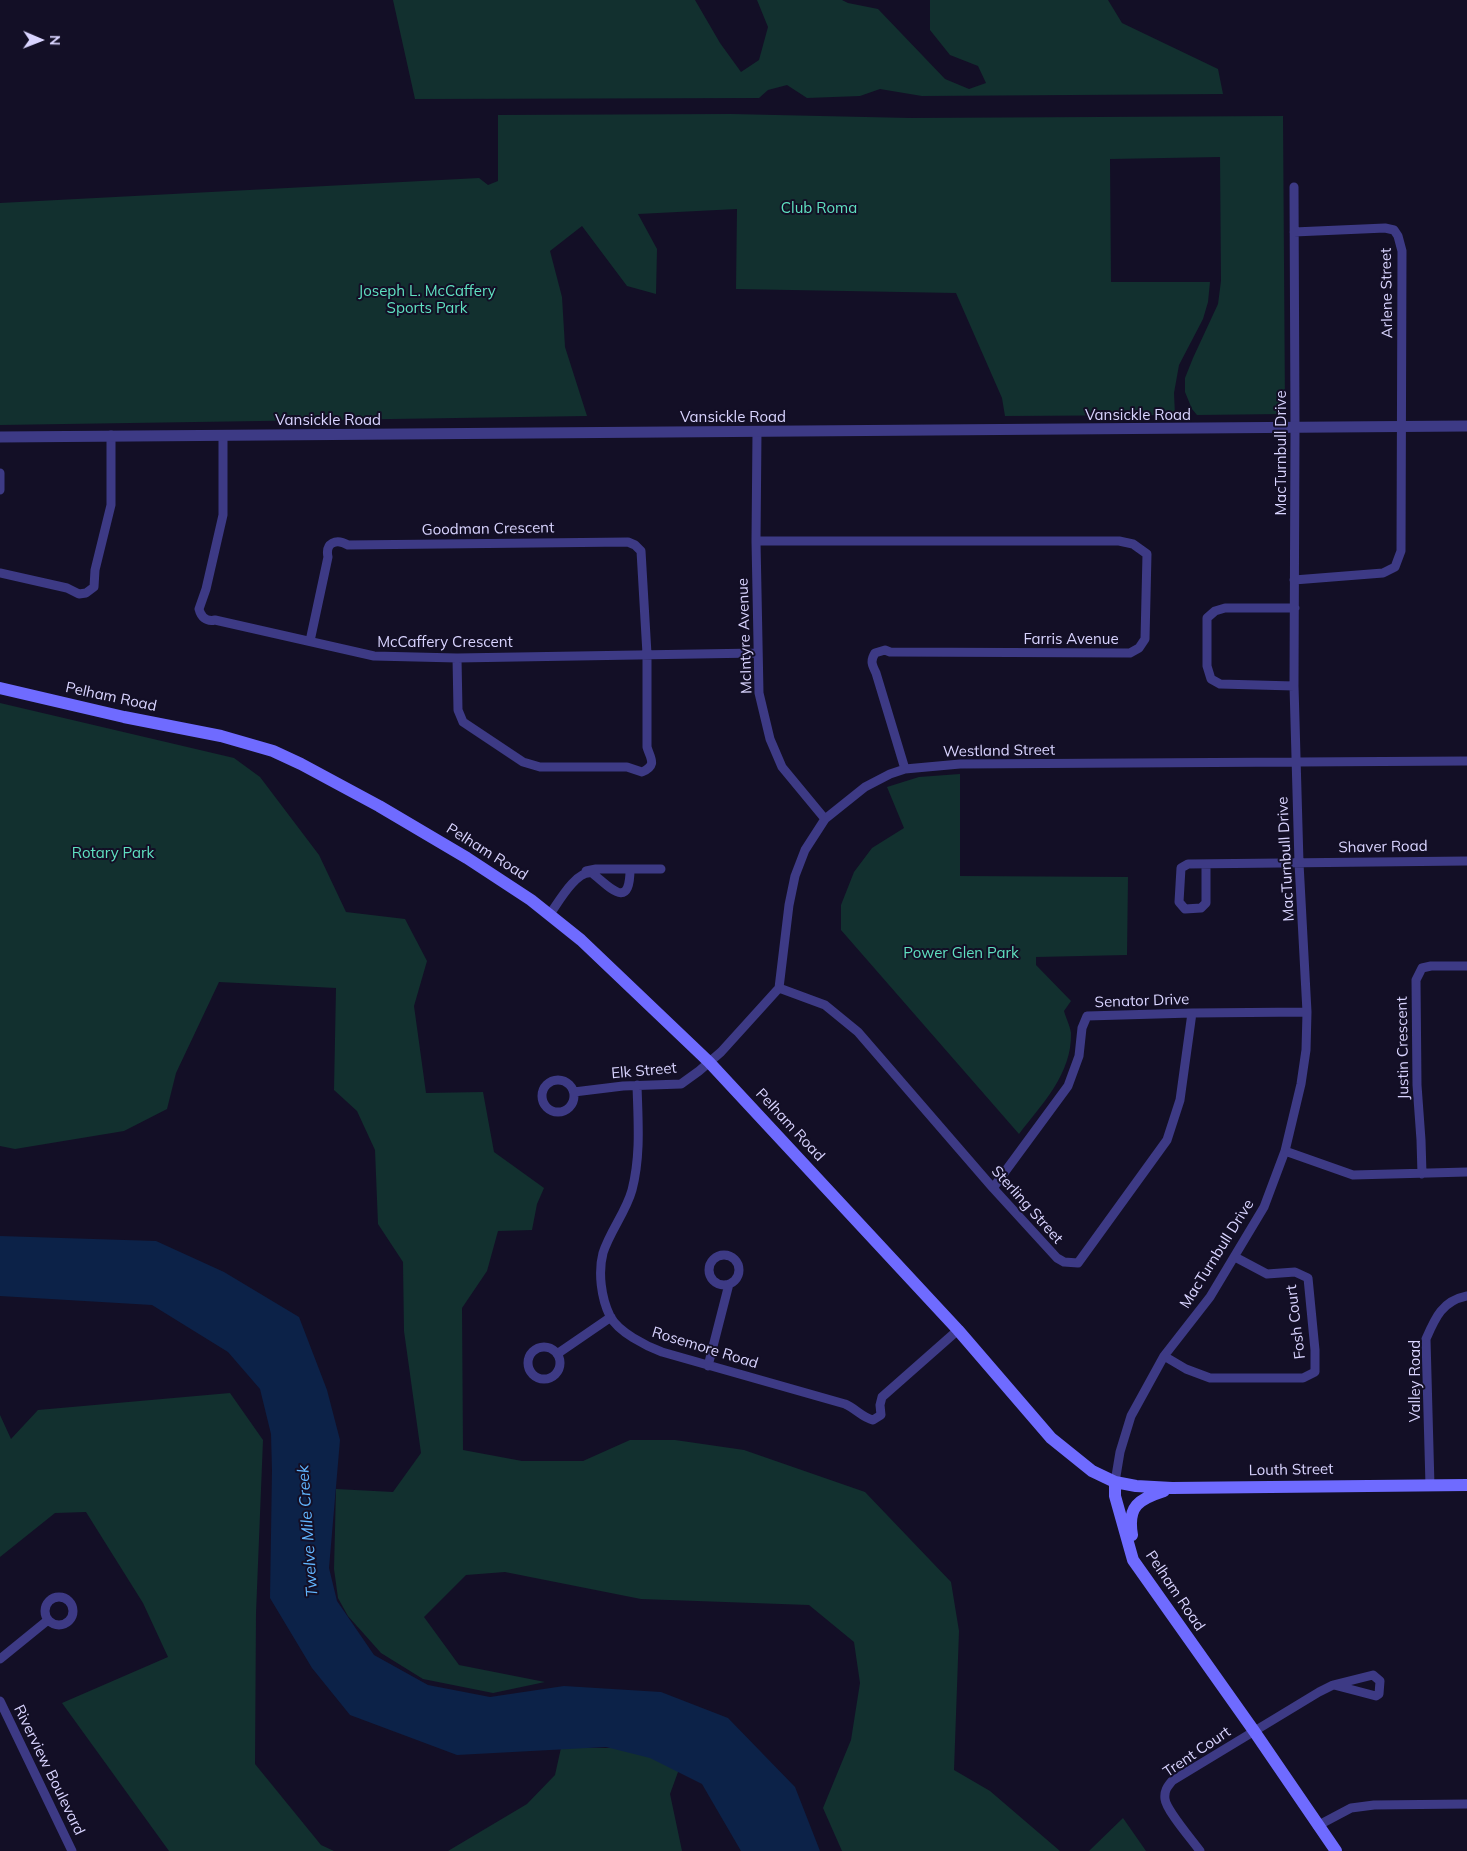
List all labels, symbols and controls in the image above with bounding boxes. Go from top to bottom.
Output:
north arrow [15,15,65,65]
text: N [46,35,64,46]
park label: Club Roma [781,199,857,217]
street label: Arlene Street [1377,248,1397,338]
park label: Joseph L. McCaffery Sports Park [358,282,496,317]
street label: MacTurnbull Drive [1272,390,1290,516]
street label: Vansickle Road [1085,406,1191,424]
street label: Vansickle Road [680,408,786,426]
street label: Vansickle Road [275,411,381,429]
street label: Goodman Crescent [422,519,554,539]
street label: McIntyre Avenue [734,578,756,694]
street label: Farris Avenue [1023,630,1119,648]
street label: McCaffery Crescent [377,633,513,651]
street label: Pelham Road [64,679,158,715]
street label: Westland Street [943,741,1055,761]
street label: MacTurnbull Drive [1274,796,1298,922]
street label: Pelham Road [443,820,531,884]
street label: Shaver Road [1338,837,1428,857]
park label: Rotary Park [72,844,154,862]
park label: Power Glen Park [903,944,1019,962]
street label: Senator Drive [1094,990,1190,1012]
street label: Justin Crescent [1393,996,1413,1100]
street label: Elk Street [611,1059,677,1083]
street label: Pelham Road [752,1085,828,1165]
street label: Sterling Street [987,1162,1067,1248]
street label: MacTurnbull Drive [1176,1196,1258,1312]
street label: Fosh Court [1283,1284,1309,1360]
street label: Rosemore Road [650,1323,760,1373]
street label: Valley Road [1406,1340,1424,1422]
street label: Louth Street [1248,1460,1334,1480]
water label: Twelve Mile Creek [294,1464,322,1598]
street label: Pelham Road [1142,1547,1208,1635]
street label: Riverview Boulevard [10,1702,88,1838]
street label: Trent Court [1160,1723,1234,1781]

